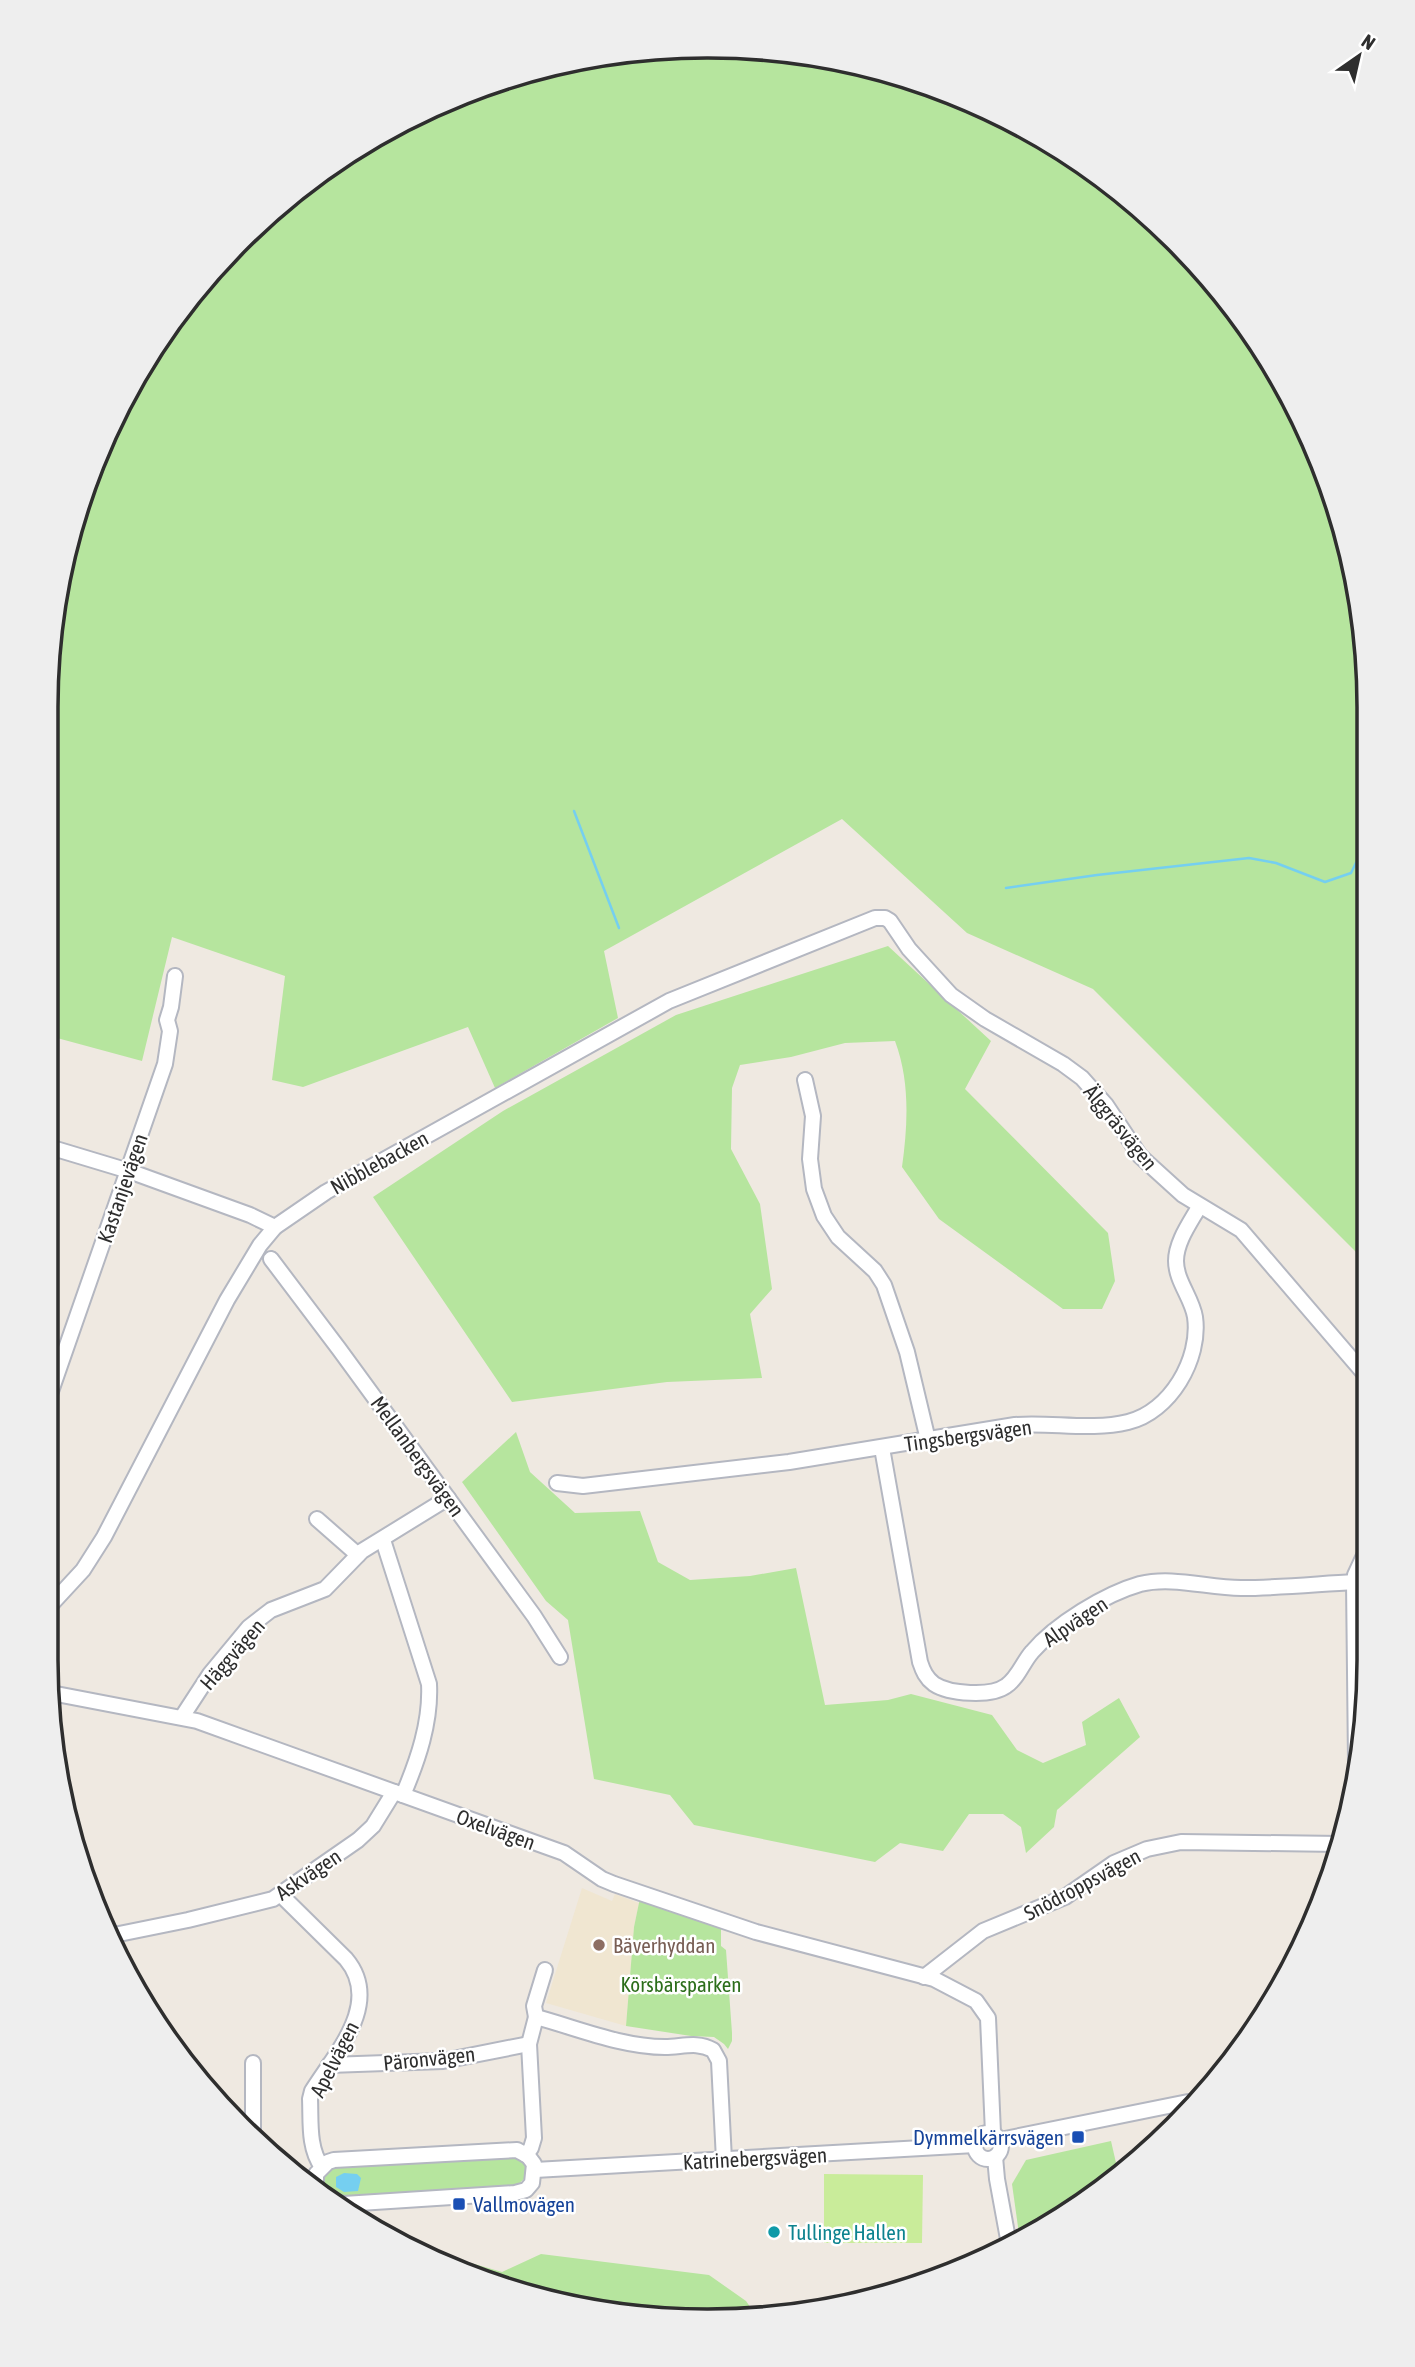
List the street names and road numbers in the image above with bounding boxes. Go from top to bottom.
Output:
street label: Älggräsvägen [1079,1080,1163,1174]
street label: Nibblebacken [326,1125,432,1199]
street label: Kastanjevägen [92,1130,152,1246]
street label: Mellanbergsvägen [366,1391,470,1521]
street label: Tingsbergsvägen [903,1414,1033,1456]
street label: Alpvägen [1038,1591,1112,1651]
street label: Häggvägen [195,1614,269,1694]
street label: Oxelvägen [453,1804,539,1854]
street label: Snödroppsvägen [1020,1843,1144,1925]
street label: Askvägen [271,1844,345,1904]
street label: Apelvägen [305,2017,363,2101]
street label: Päronvägen [382,2041,476,2075]
street label: Katrinebergsvägen [682,2142,828,2174]

